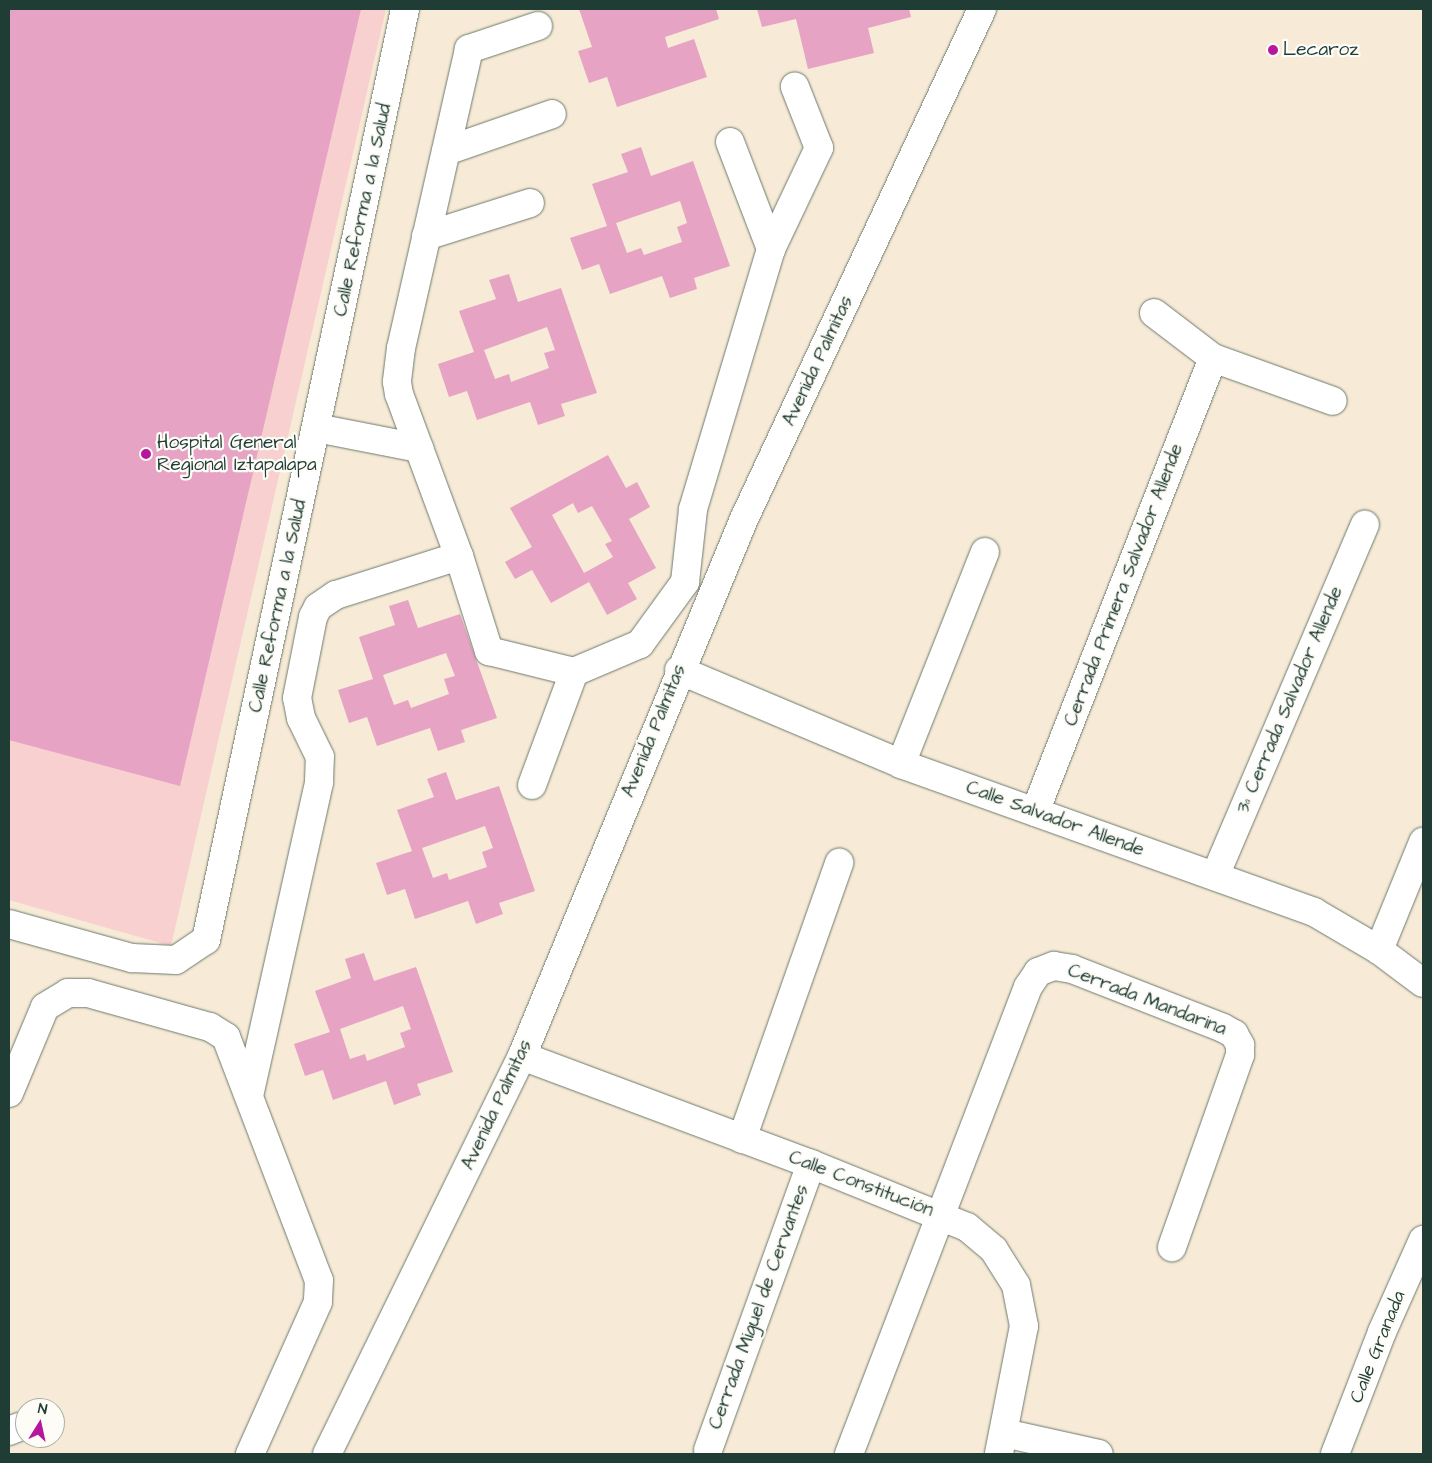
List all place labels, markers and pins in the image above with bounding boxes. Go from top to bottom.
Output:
place label: Lecaroz [1283,39,1359,61]
marker: Lecaroz [1267,44,1279,56]
place label: Hospital General Regional Iztapalapa [157,432,317,476]
marker: Hospital General Regional Iztapalapa [139,447,153,461]

